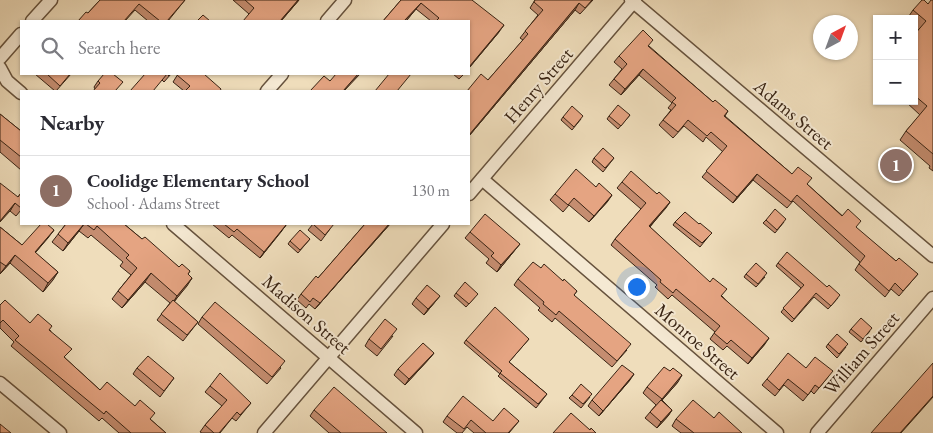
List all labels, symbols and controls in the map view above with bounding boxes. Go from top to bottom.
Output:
north arrow [813,15,858,60]
map controls [873,15,918,105]
button: + [873,15,918,60]
search box [20,20,470,75]
icon: search [38,34,66,62]
text: Search here [78,35,160,60]
street label: Henry Street [498,42,578,129]
button: − [873,60,918,105]
street label: Adams Street [748,73,839,155]
text: Nearby [40,109,104,136]
pin: 1 [880,146,912,184]
text: Coolidge Elementary School [87,168,309,193]
text: 1 [52,180,60,201]
text: 130 m [411,180,450,201]
text: School · Adams Street [87,193,220,214]
street label: Madison Street [257,269,356,360]
your location [624,274,650,300]
street label: Monroe Street [650,298,745,385]
street label: William Street [818,306,905,401]

